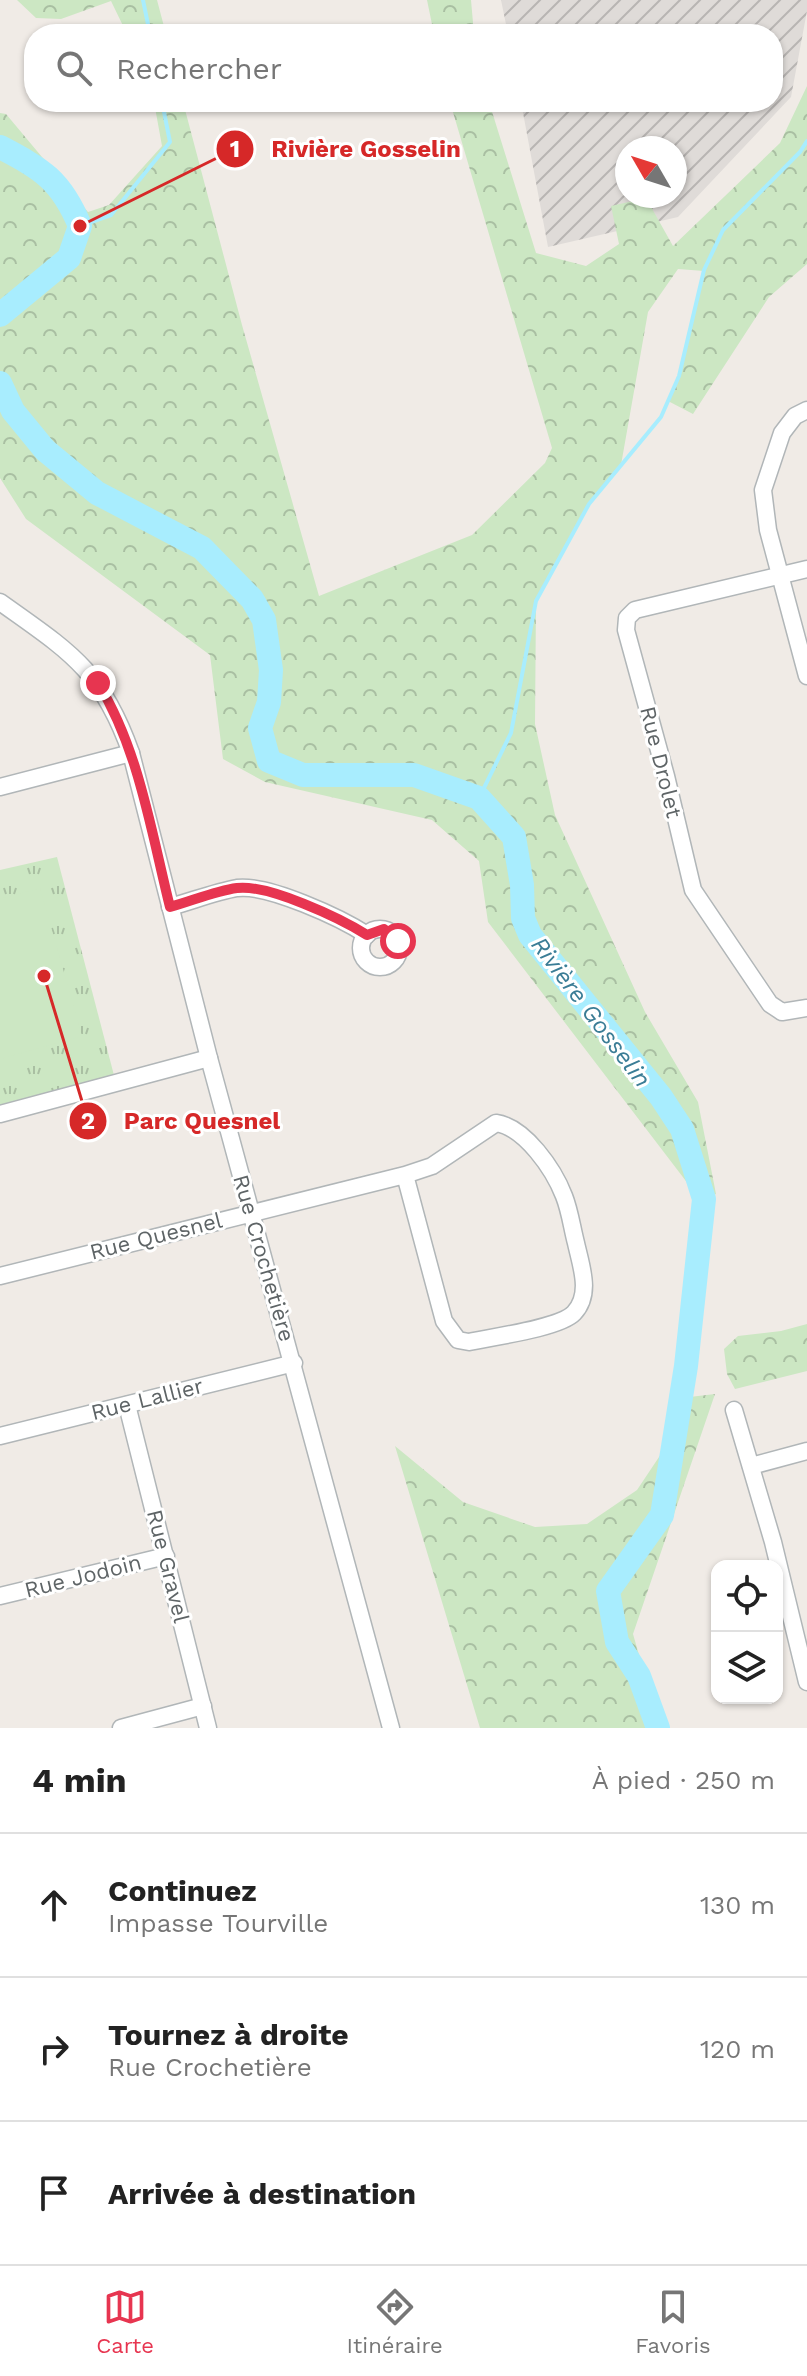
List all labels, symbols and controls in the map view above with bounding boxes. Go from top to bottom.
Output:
search box [24,24,783,112]
icon: search [52,46,96,90]
text: Rechercher [116,51,282,86]
callout: Rivière Gosselin [215,125,477,173]
text: 1 [230,135,240,163]
text: Rivière Gosselin [271,135,461,163]
north arrow [615,136,687,208]
route end [80,665,116,701]
street label: Rue Drolet [635,704,687,820]
route start [380,923,416,959]
water label: Rivière Gosselin [525,931,657,1093]
callout: Parc Quesnel [68,1097,296,1145]
text: 2 [81,1107,95,1135]
text: Parc Quesnel [124,1107,280,1135]
street label: Rue Crochetière [228,1172,300,1344]
street label: Rue Quesnel [87,1207,225,1265]
street label: Rue Lallier [88,1373,206,1425]
street label: Rue Gravel [142,1507,194,1625]
street label: Rue Jodoin [22,1549,144,1603]
map controls [711,1560,783,1704]
button: locate [711,1560,783,1632]
button: layers [711,1632,783,1704]
text: 4 min [32,1760,127,1800]
text: À pied · 250 m [592,1765,775,1795]
text: Continuez [108,1873,257,1908]
icon: ahead [32,1883,76,1927]
text: 130 m [700,1890,775,1920]
text: Impasse Tourville [108,1908,328,1938]
text: Tournez à droite [108,2017,349,2052]
icon: right [32,2027,76,2071]
text: 120 m [700,2034,775,2064]
text: Rue Crochetière [108,2052,312,2082]
icon: arrive [32,2171,76,2215]
text: Arrivée à destination [108,2176,416,2211]
tab: Carte [96,2285,154,2358]
tab: Itinéraire [347,2285,443,2358]
tab: Favoris [635,2285,711,2358]

